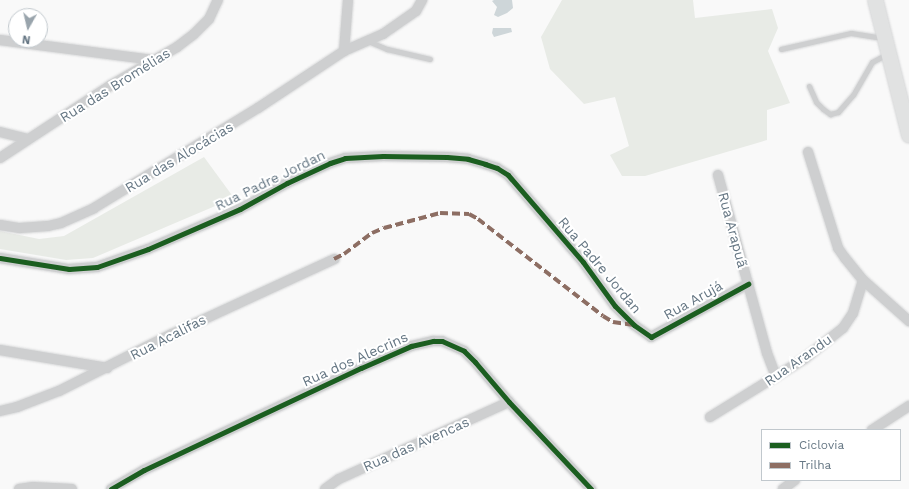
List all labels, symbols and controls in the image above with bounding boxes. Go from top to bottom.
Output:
north arrow [8,8,48,48]
text: N [21,32,31,46]
street label: Rua das Bromélias [57,44,173,126]
street label: Rua das Alocácias [122,118,236,196]
street label: Rua Padre Jordan [212,146,328,214]
street label: Rua Arapuã [715,190,751,270]
street label: Rua Padre Jordan [555,213,645,317]
street label: Rua Arujá [660,277,726,323]
street label: Rua Acalifas [127,311,209,363]
street label: Rua dos Alecrins [299,328,411,390]
street label: Rua Arandu [761,330,835,390]
street label: Rua das Avencas [360,413,472,475]
legend [761,429,901,481]
text: Ciclovia [799,438,844,452]
text: Trilha [799,458,831,472]

